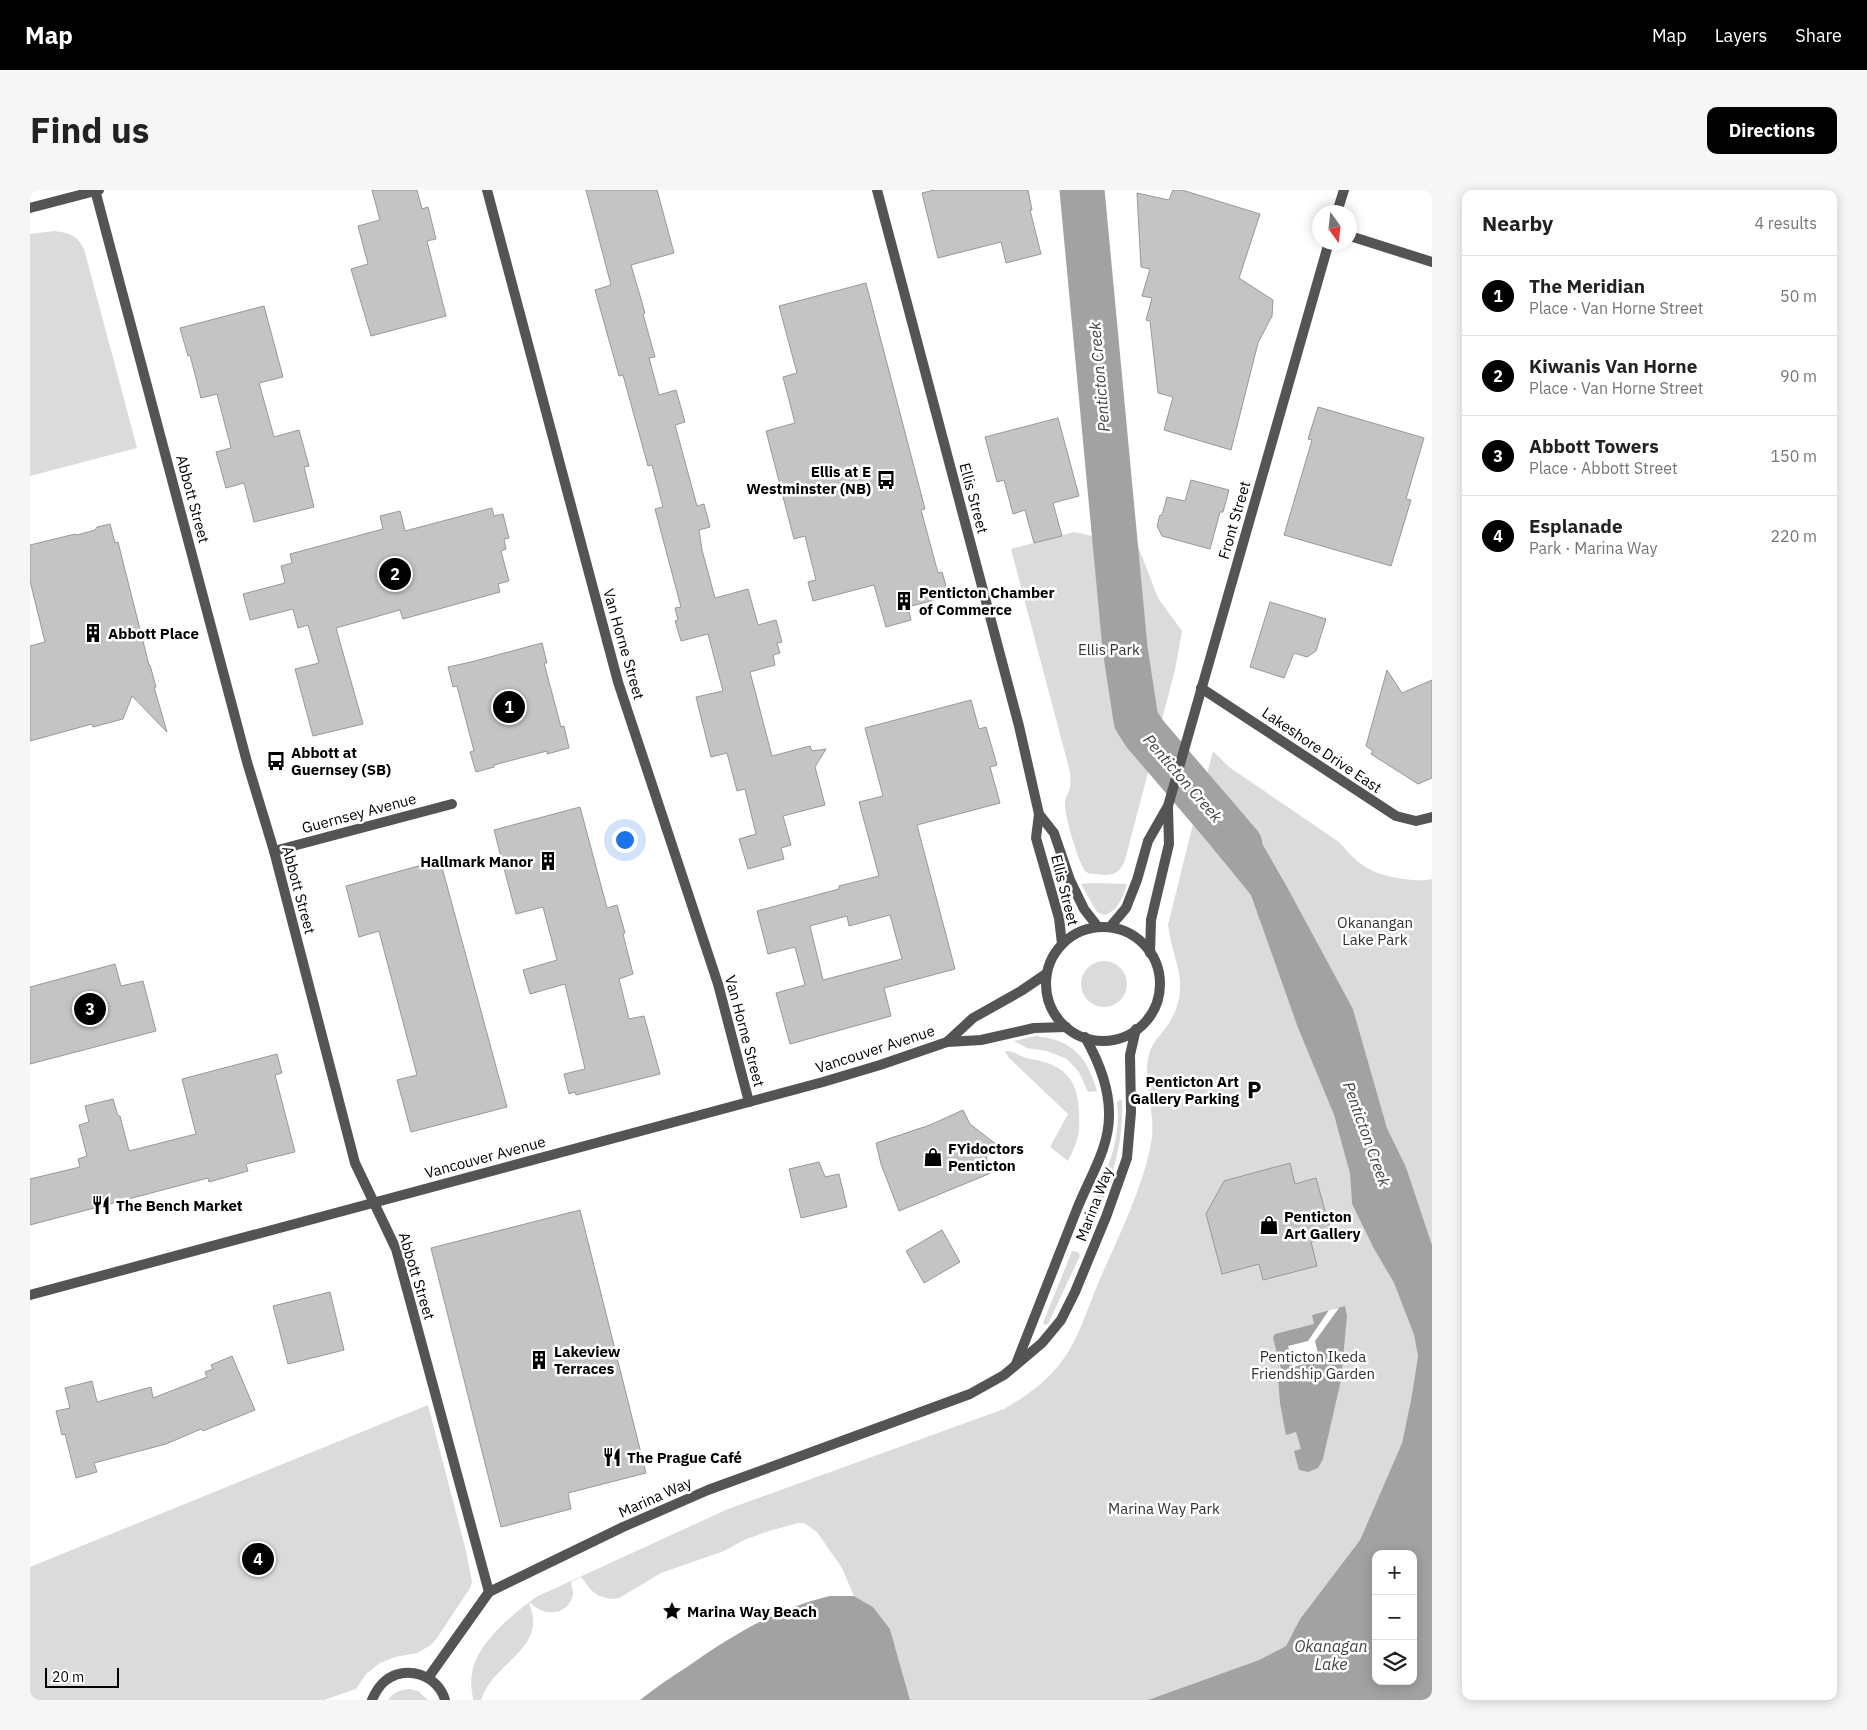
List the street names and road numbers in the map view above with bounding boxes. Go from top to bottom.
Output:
street label: Abbott Street [172,453,214,545]
street label: Ellis Street [955,460,993,536]
street label: Front Street [1214,479,1254,561]
street label: Van Horne Street [599,586,649,702]
street label: Lakeshore Drive East [1258,703,1386,797]
street label: Guernsey Avenue [300,789,418,837]
street label: Abbott Street [278,844,320,936]
street label: Ellis Street [1047,852,1083,928]
street label: Van Horne Street [721,973,769,1089]
street label: Vancouver Avenue [813,1021,937,1077]
street label: Vancouver Avenue [423,1132,547,1182]
street label: Marina Way [1071,1164,1117,1244]
street label: Abbott Street [395,1230,439,1322]
street label: Marina Way [615,1472,695,1522]

